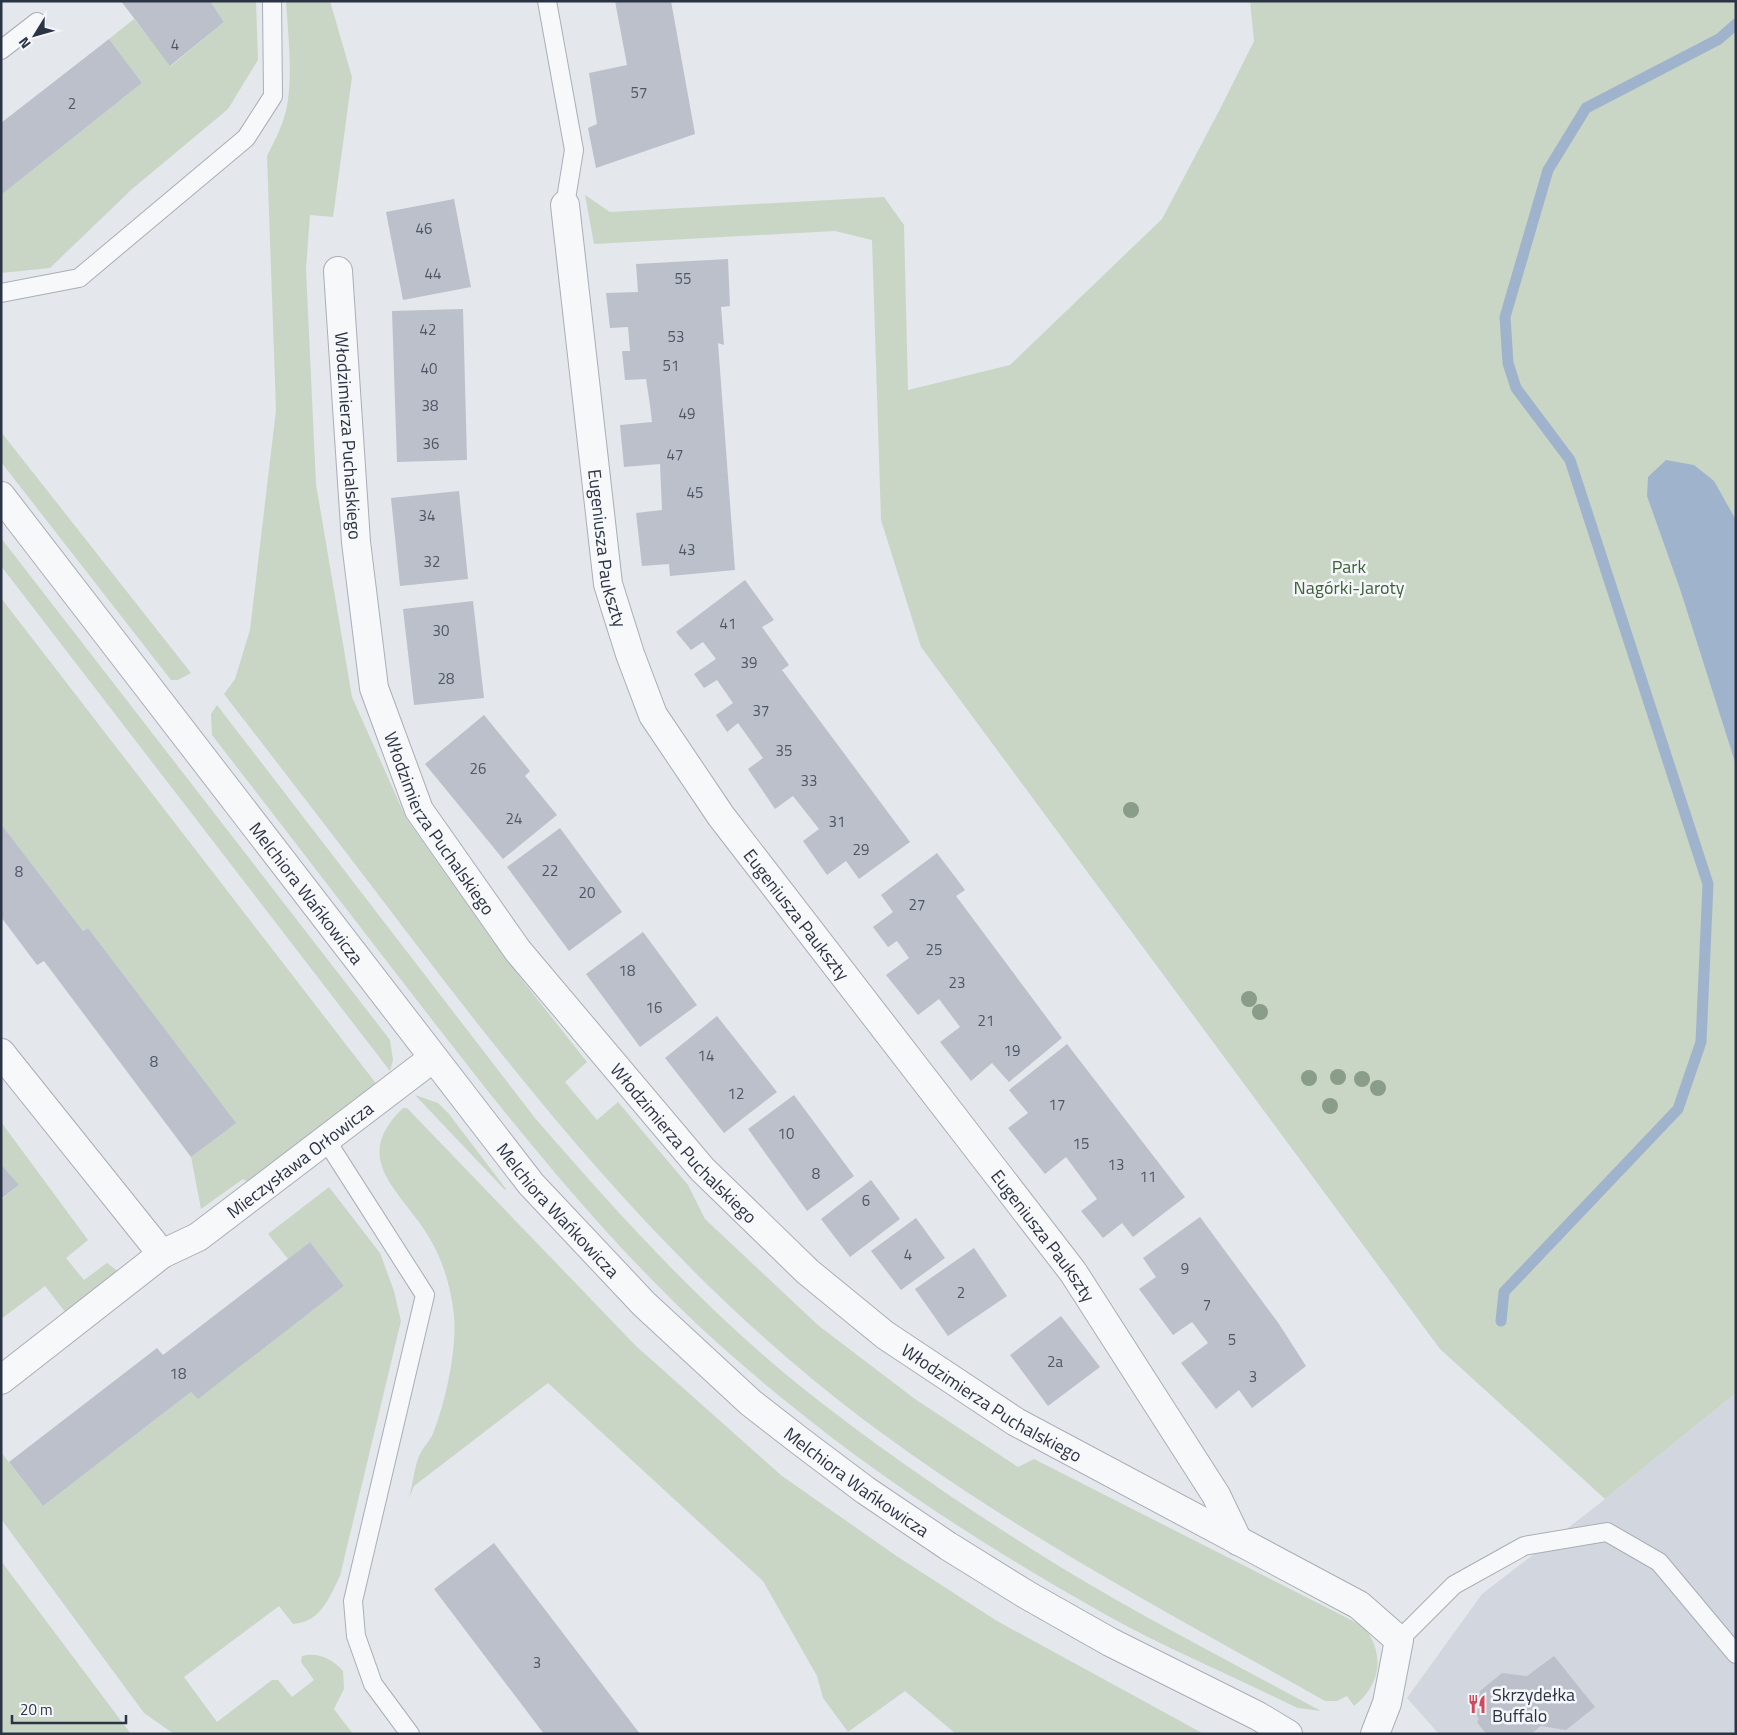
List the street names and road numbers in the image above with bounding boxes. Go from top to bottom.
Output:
street label: Włodzimierza Puchalskiego [329,331,369,540]
street label: Eugeniusza Paukszty [582,468,634,631]
street label: Włodzimierza Puchalskiego [378,728,502,920]
street label: Melchiora Wańkowicza [243,816,370,970]
street label: Eugeniusza Paukszty [737,843,857,986]
street label: Włodzimierza Puchalskiego [604,1057,764,1229]
street label: Mieczysława Orłowicza [220,1095,379,1224]
street label: Melchiora Wańkowicza [490,1137,626,1284]
street label: Eugeniusza Paukszty [985,1163,1102,1307]
street label: Włodzimierza Puchalskiego [896,1336,1087,1468]
street label: Melchiora Wańkowicza [778,1420,935,1543]

